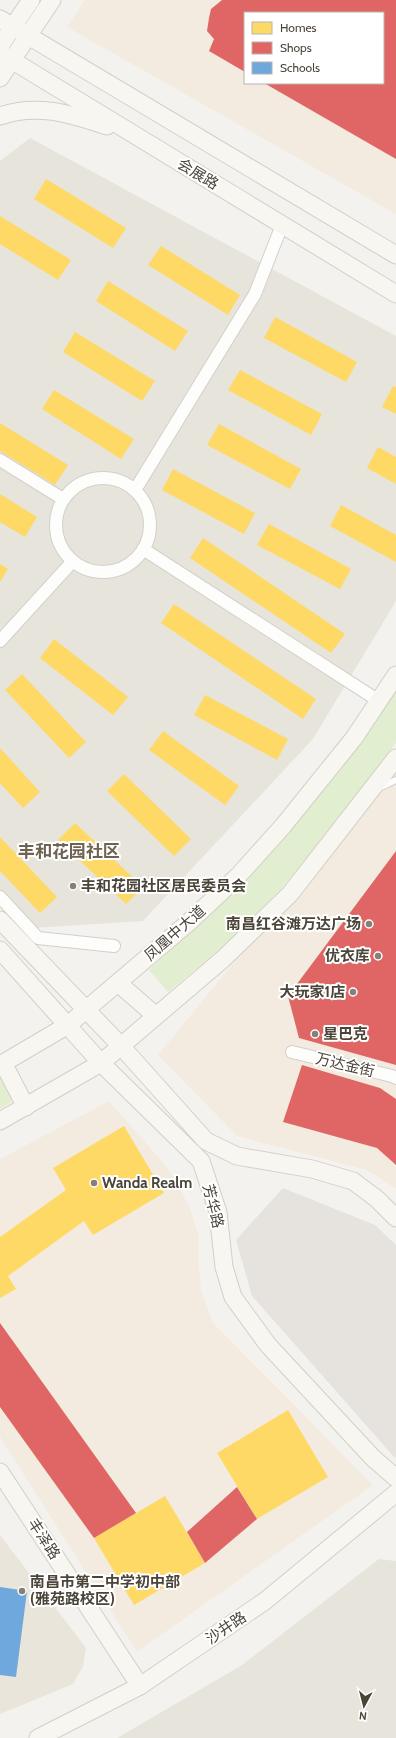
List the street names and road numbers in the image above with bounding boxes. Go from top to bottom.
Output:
street label: 会展路 [174,155,222,193]
street label: 凤凰中大道 [141,902,209,964]
street label: 万达金街 [314,1049,376,1081]
street label: 芳华路 [199,1182,227,1230]
street label: 丰泽路 [24,1515,64,1563]
street label: 沙井路 [202,1608,250,1648]

